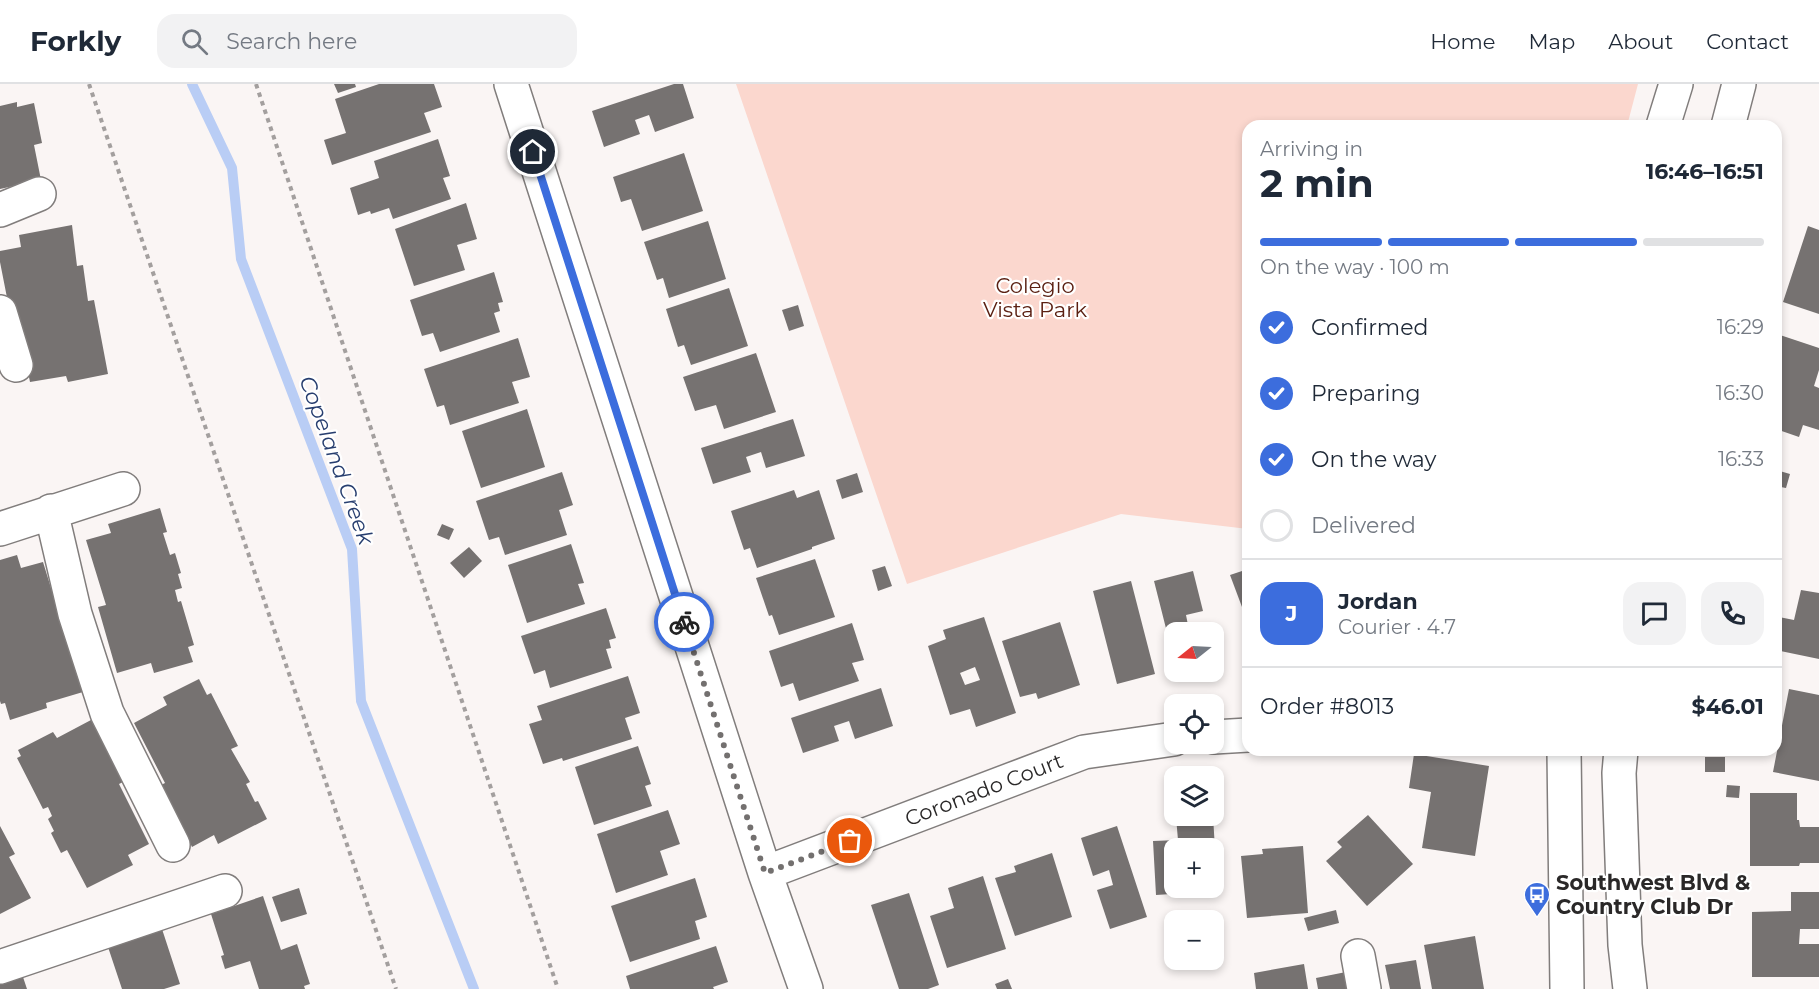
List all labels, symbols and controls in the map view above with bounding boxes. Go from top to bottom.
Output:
search box [157,14,577,68]
text: Forkly [30,24,121,58]
icon: search [178,25,211,58]
text: Search here [226,28,357,55]
text: Home [1430,29,1495,54]
text: Map [1528,29,1575,54]
text: About [1608,29,1673,54]
text: Contact [1706,29,1789,54]
pin [507,126,558,177]
icon: home [516,135,549,168]
text: Arriving in [1260,137,1363,161]
text: 16:46–16:51 [1646,158,1764,185]
text: 2 min [1260,159,1374,207]
text: On the way · 100 m [1260,255,1450,279]
park label: Colegio Vista Park [983,273,1088,322]
icon: check [1260,311,1293,344]
text: Confirmed [1311,314,1428,341]
text: 16:29 [1717,315,1764,339]
water label: Copeland Creek [293,372,380,549]
icon: check [1260,377,1293,410]
text: Preparing [1311,380,1420,407]
text: 16:30 [1716,381,1764,405]
icon: check [1260,443,1293,476]
text: On the way [1311,446,1436,473]
text: 16:33 [1718,447,1764,471]
text: Delivered [1311,512,1416,539]
button: chat [1623,582,1686,645]
button: phone [1701,582,1764,645]
text: Jordan [1338,588,1418,615]
courier [654,592,714,652]
text: J [1286,600,1297,627]
icon: bike [668,606,701,639]
text: Courier · 4.7 [1338,615,1456,639]
north arrow [1164,622,1224,682]
map controls [1164,622,1224,970]
text: Order #8013 [1260,693,1394,720]
text: $46.01 [1691,693,1764,720]
button: locate [1164,694,1224,754]
street label: Coronado Court [901,748,1066,831]
button: layers [1164,766,1224,826]
pin [824,815,875,866]
icon: bag [833,824,866,857]
button: + [1164,838,1224,898]
place label: Southwest Blvd & Country Club Dr [1556,870,1750,919]
bus stop icon: Southwest Blvd & Country Club Dr [1522,880,1552,918]
button: − [1164,910,1224,970]

